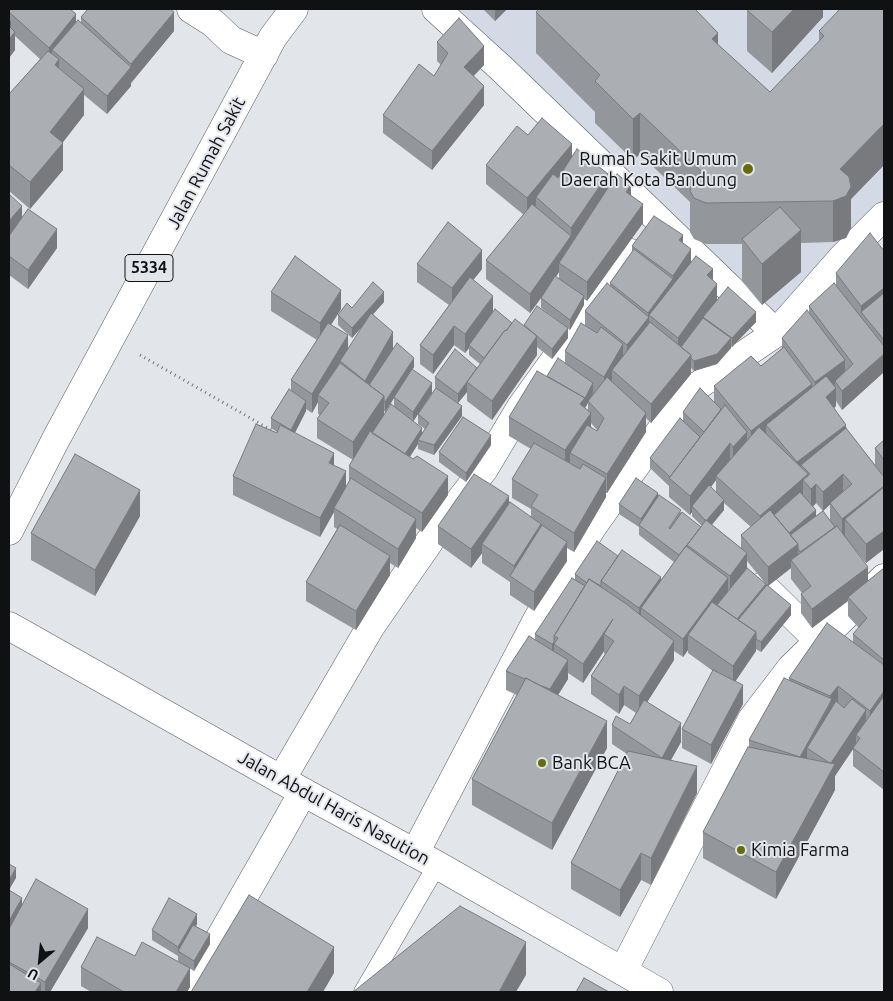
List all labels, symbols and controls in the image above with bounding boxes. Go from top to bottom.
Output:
street label: Jalan Rumah Sakit [162,93,250,233]
place label: Rumah Sakit Umum Daerah Kota Bandung [561,148,737,190]
marker: Rumah Sakit Umum Daerah Kota Bandung [741,162,755,176]
road number: 5334 [125,254,173,282]
street label: Jalan Abdul Haris Nasution [234,746,434,870]
place label: Bank BCA [552,752,631,774]
marker: Bank BCA [536,757,548,769]
place label: Kimia Farma [751,839,850,861]
marker: Kimia Farma [735,844,747,856]
north arrow [15,936,65,986]
text: U [25,965,41,984]

